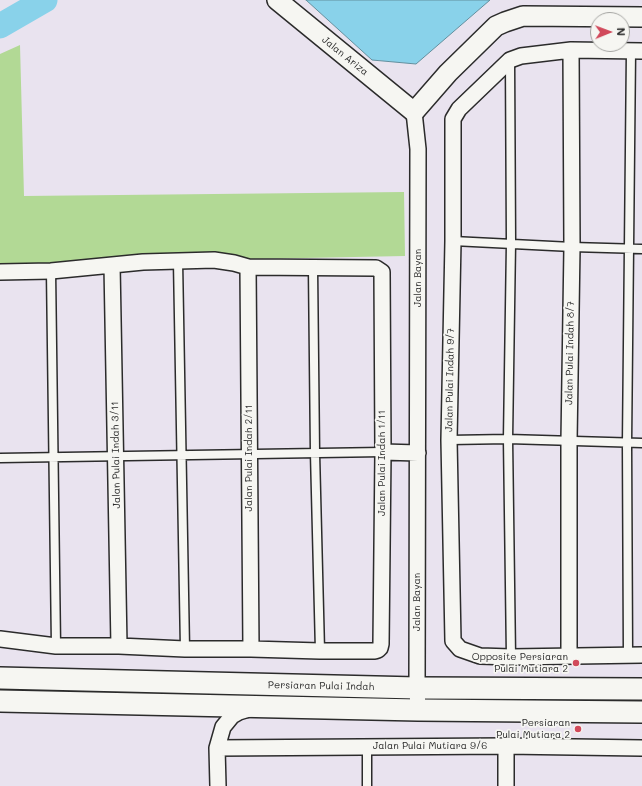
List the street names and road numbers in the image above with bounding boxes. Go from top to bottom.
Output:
street label: Jalan Ariza [319,34,371,78]
street label: Jalan Bayan [412,249,424,307]
street label: Jalan Pulai Indah 8/7 [563,301,577,405]
street label: Jalan Pulai Indah 9/7 [443,328,457,432]
street label: Jalan Pulai Indah 3/11 [109,401,123,509]
street label: Jalan Pulai Indah 2/11 [243,405,255,511]
street label: Jalan Pulai Indah 1/11 [376,410,388,516]
street label: Jalan Bayan [411,573,423,631]
street label: Persiaran Pulai Indah [268,679,374,693]
street label: Jalan Pulai Mutiara 9/6 [373,740,487,752]

